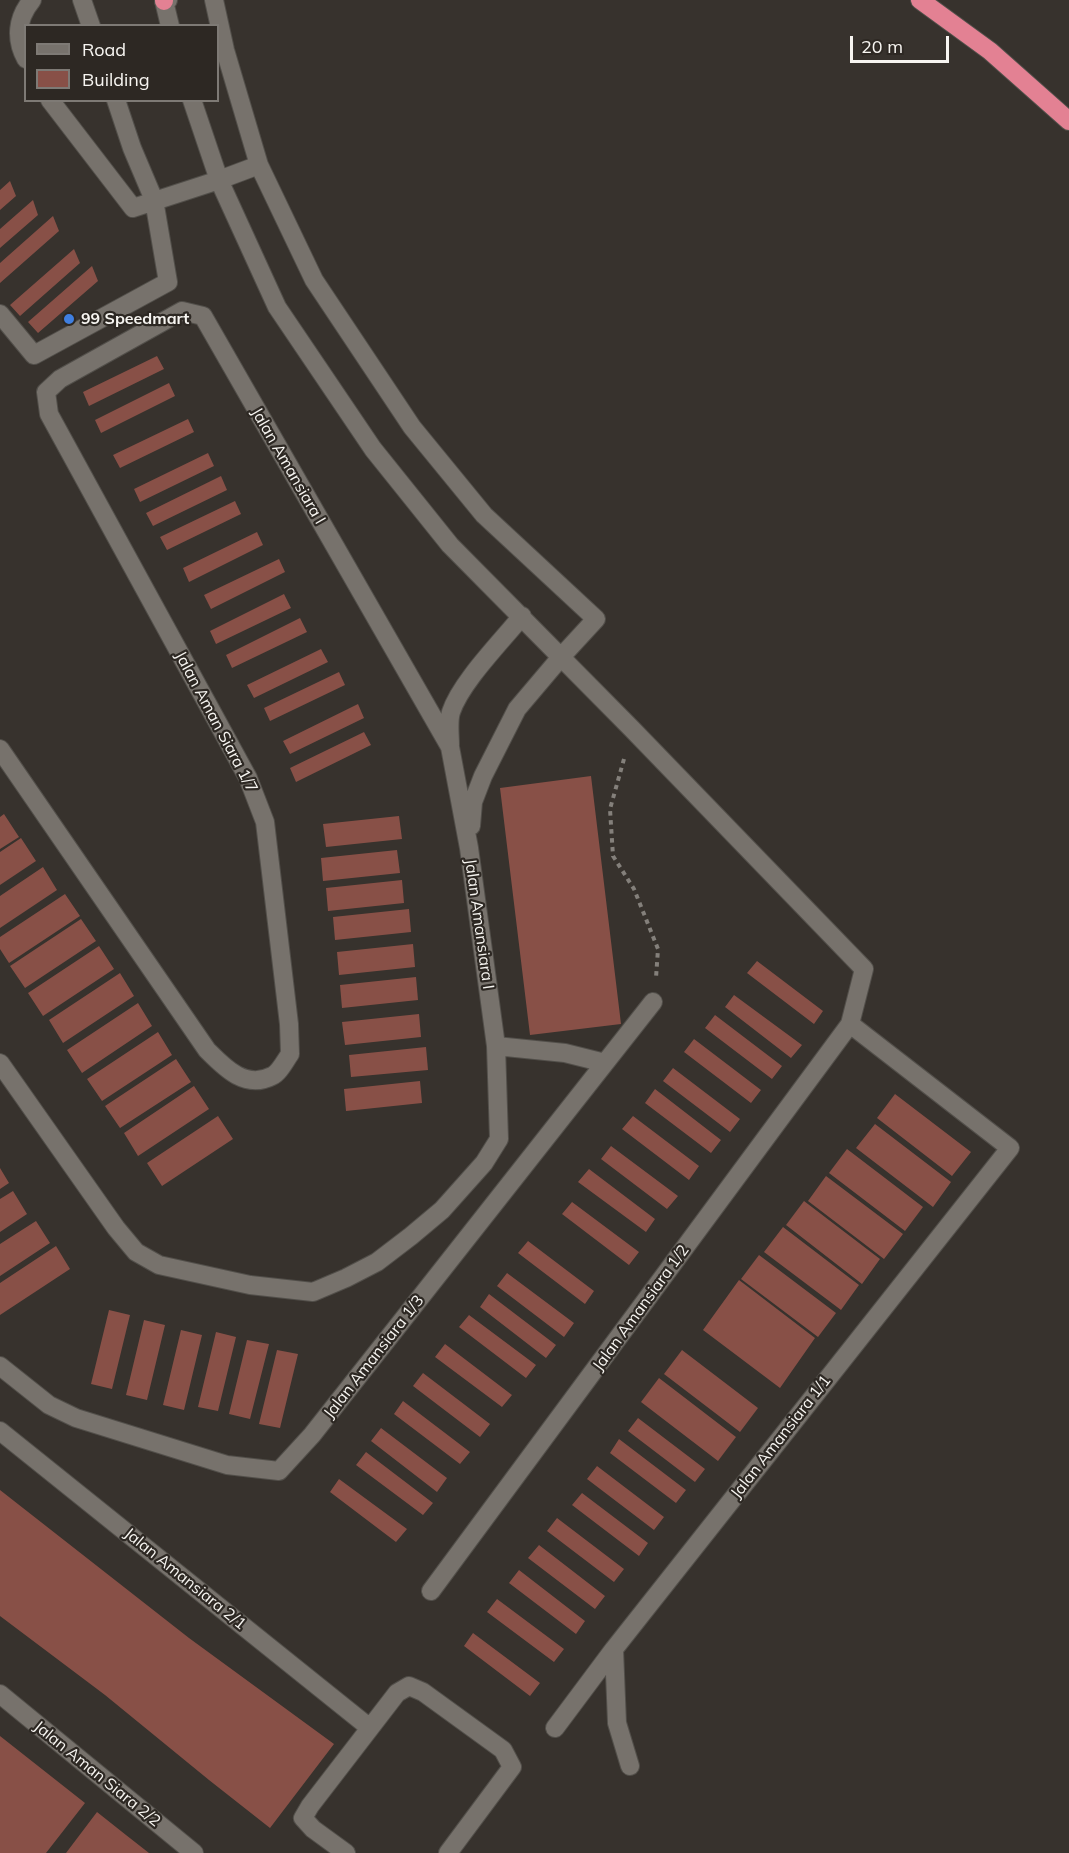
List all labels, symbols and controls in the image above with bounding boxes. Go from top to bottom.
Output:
legend [24,24,219,102]
scale bar [853,24,952,62]
text: 20 m [861,35,903,58]
text: Road [82,38,126,61]
text: Building [82,68,150,91]
place label: 99 Speedmart [81,309,189,329]
marker: 99 Speedmart [62,312,76,326]
street label: Jalan Amansiara I [247,404,329,528]
street label: Jalan Aman Siara 1/7 [171,648,261,796]
street label: Jalan Amansiara I [460,858,498,990]
street label: Jalan Amansiara 1/2 [589,1241,693,1375]
street label: Jalan Amansiara 1/3 [320,1292,428,1422]
street label: Jalan Amansiara 1/1 [727,1372,835,1502]
street label: Jalan Amansiara 2/1 [120,1524,250,1634]
street label: Jalan Aman Siara 2/2 [30,1717,164,1831]

